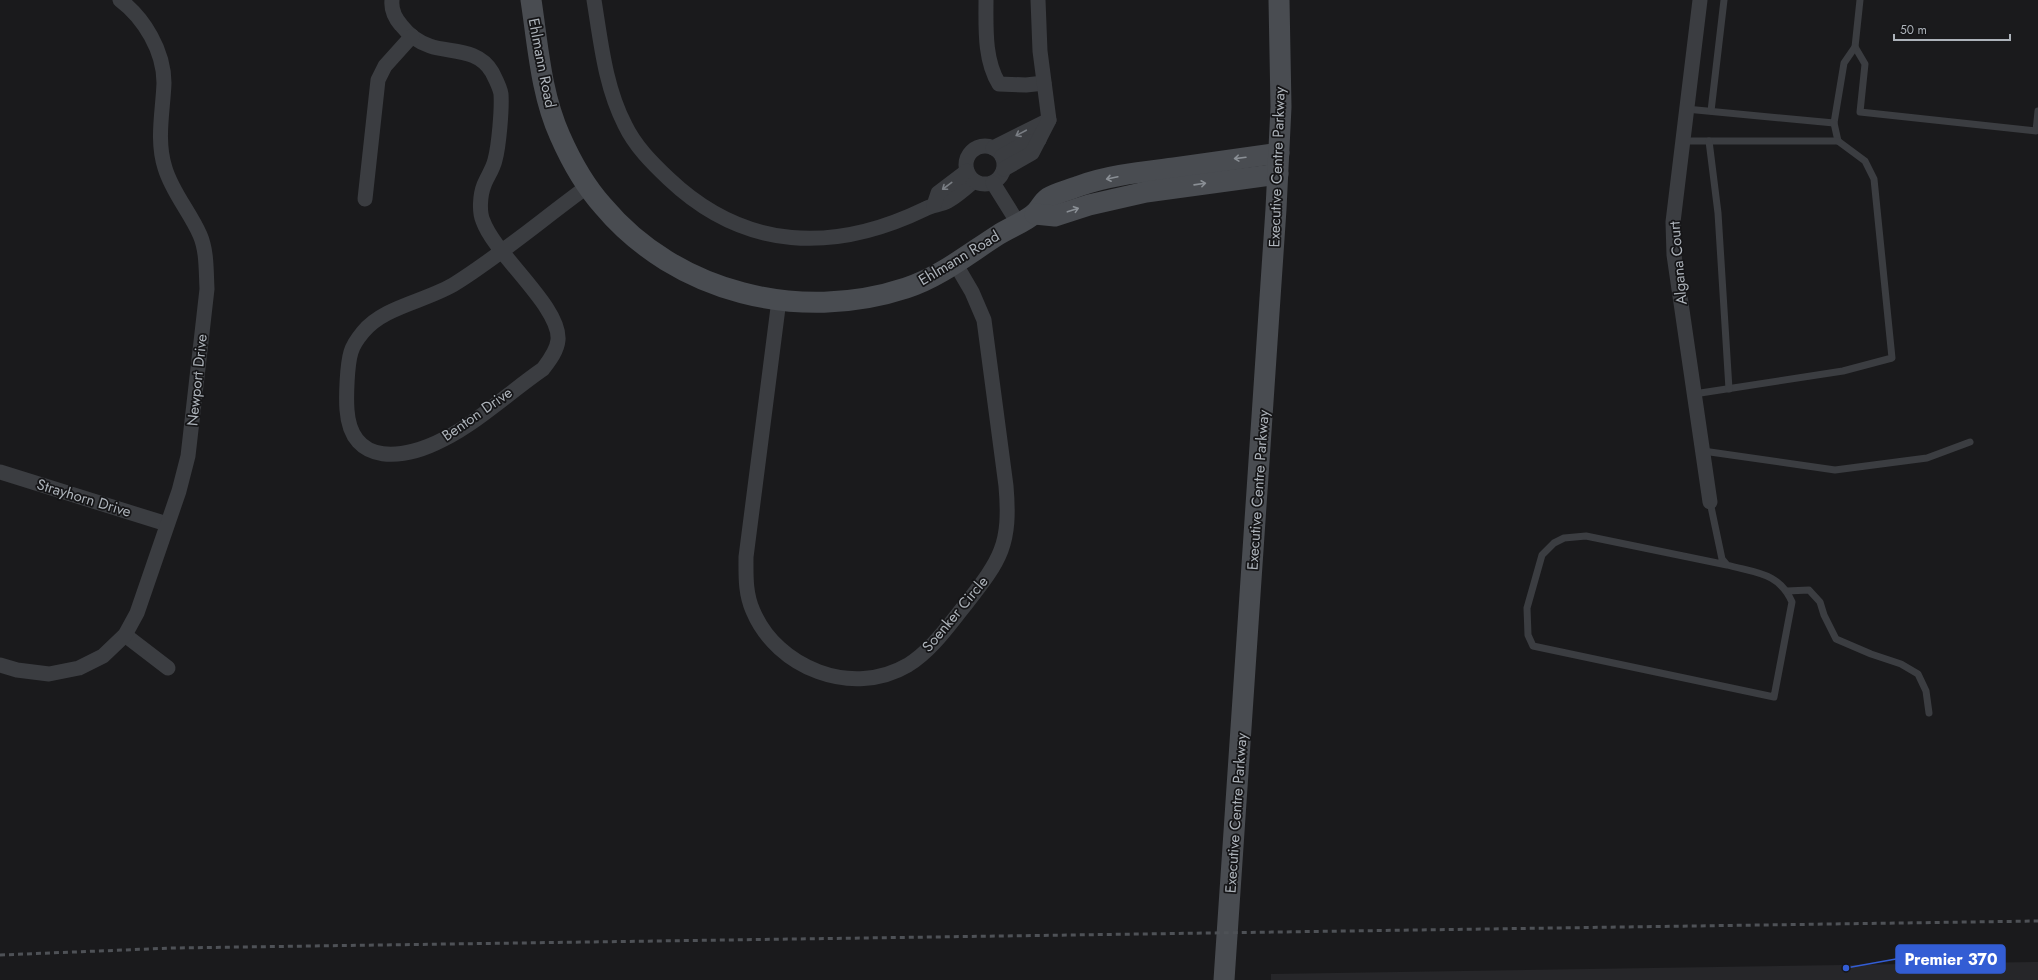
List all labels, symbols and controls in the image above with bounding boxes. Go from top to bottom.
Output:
street label: Ehlmann Road [523,16,561,110]
scale bar [1894,16,2010,42]
text: 50 m [1900,21,1927,39]
street label: Executive Centre Parkway [1263,86,1291,248]
one-way arrow [1015,130,1027,137]
one-way arrow [1234,154,1247,162]
one-way arrow [1106,174,1119,182]
one-way arrow [1193,180,1206,188]
one-way arrow [942,182,953,190]
one-way arrow [1066,206,1079,213]
street label: Algana Court [1663,220,1693,306]
street label: Ehlmann Road [914,225,1004,291]
street label: Newport Drive [181,333,213,427]
street label: Benton Drive [437,381,517,446]
street label: Executive Centre Parkway [1241,409,1275,571]
street label: Strayhorn Drive [34,473,134,523]
street label: Soenker Circle [917,571,994,657]
street label: Executive Centre Parkway [1219,732,1253,894]
callout: Premier 370 [1896,945,2005,973]
text: Premier 370 [1904,948,1998,971]

